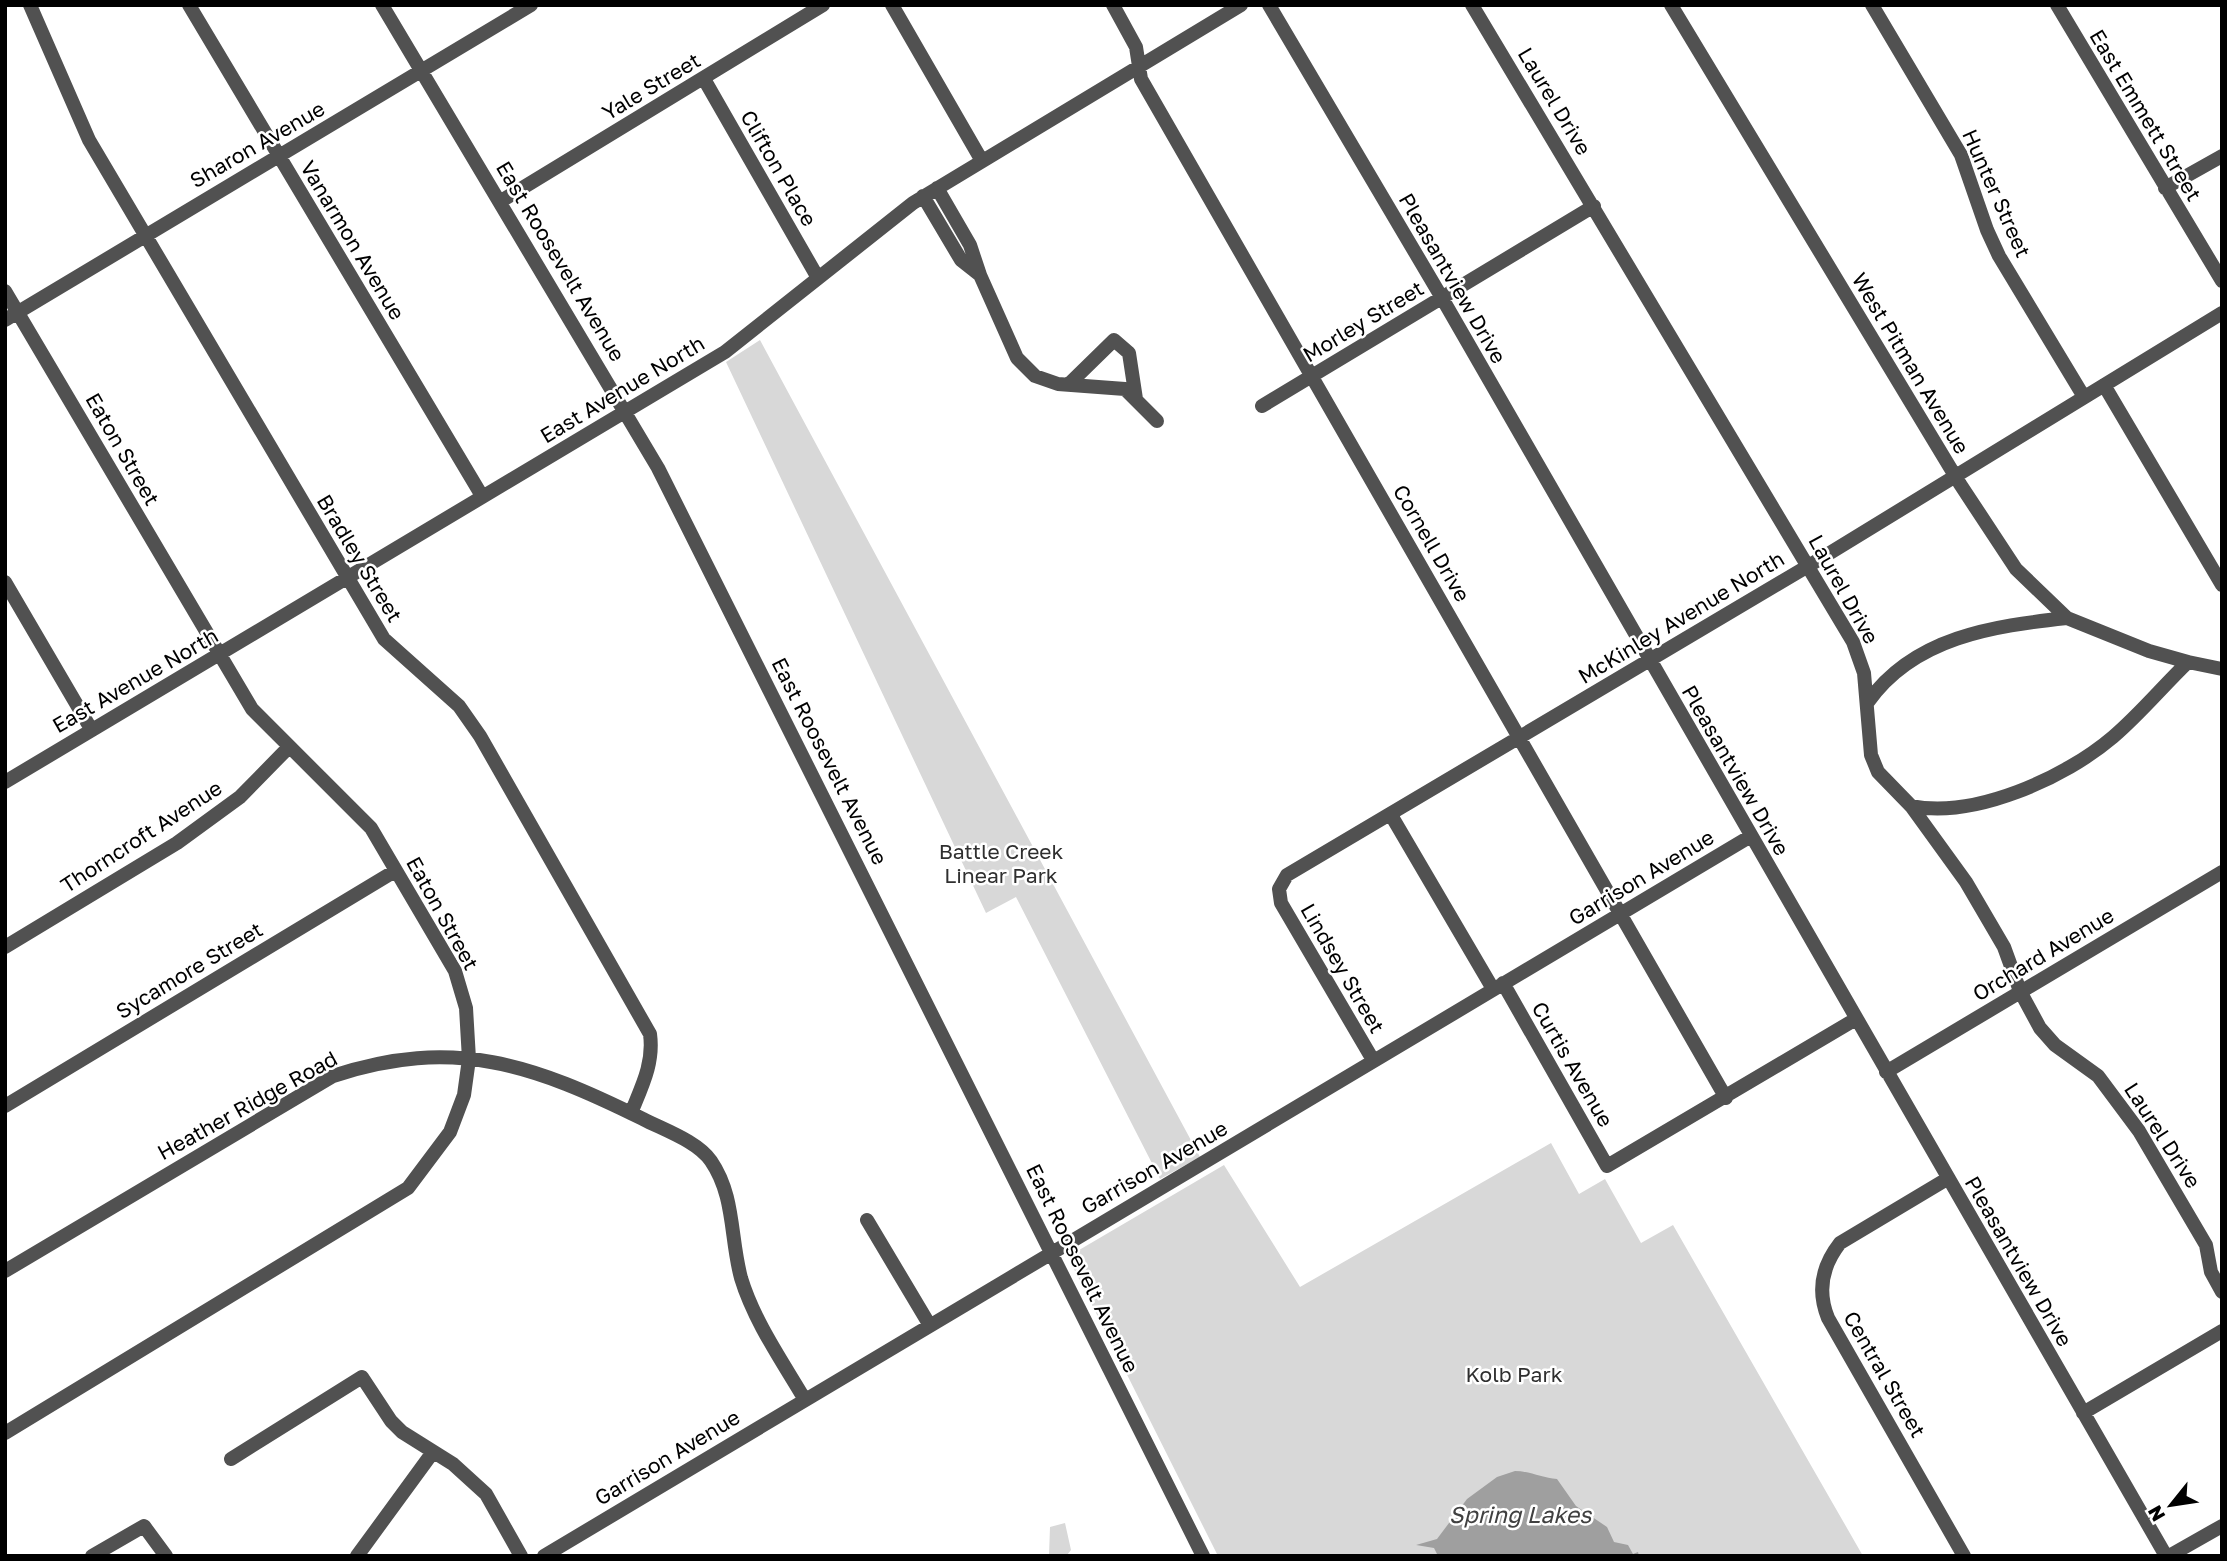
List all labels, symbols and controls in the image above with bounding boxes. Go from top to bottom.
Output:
street label: East Emmett Street [2085,25,2207,205]
street label: Laurel Drive [1513,42,1597,160]
street label: Yale Street [597,47,705,125]
street label: Sharon Avenue [185,95,329,193]
street label: Clifton Place [735,105,823,231]
street label: Hunter Street [1957,125,2037,261]
street label: Vanarmon Avenue [295,156,411,324]
street label: East Roosevelt Avenue [491,156,631,366]
street label: Pleasantview Drive [1394,188,1512,368]
street label: West Pitman Avenue [1847,268,1975,458]
street label: Morley Street [1298,275,1428,367]
street label: East Avenue North [535,330,709,448]
street label: Eaton Street [80,388,166,510]
street label: Cornell Drive [1388,480,1476,606]
street label: Bradley Street [312,489,408,627]
street label: Laurel Drive [1803,530,1885,648]
street label: McKinley Avenue North [1573,545,1789,689]
street label: East Avenue North [47,622,223,738]
street label: East Roosevelt Avenue [766,653,894,869]
street label: Pleasantview Drive [1677,680,1795,860]
street label: Thorncroft Avenue [55,774,227,898]
street label: Garrison Avenue [1564,823,1718,931]
park label: Battle Creek Linear Park [939,838,1063,888]
street label: Eaton Street [401,852,485,974]
street label: Lindsey Street [1295,898,1391,1038]
street label: Orchard Avenue [1968,902,2118,1006]
street label: Sycamore Street [111,916,267,1024]
street label: Curtis Avenue [1527,997,1619,1131]
street label: Heather Ridge Road [153,1045,341,1165]
street label: Laurel Drive [2119,1077,2207,1193]
street label: Garrison Avenue [1076,1115,1232,1219]
street label: East Roosevelt Avenue [1021,1159,1145,1377]
street label: Pleasantview Drive [1960,1171,2078,1351]
street label: Central Street [1838,1306,1932,1442]
park label: Kolb Park [1465,1361,1563,1387]
street label: Garrison Avenue [590,1403,744,1511]
north arrow [2136,1470,2206,1540]
water label: Spring Lakes [1449,1500,1592,1528]
text: N [2142,1502,2169,1526]

